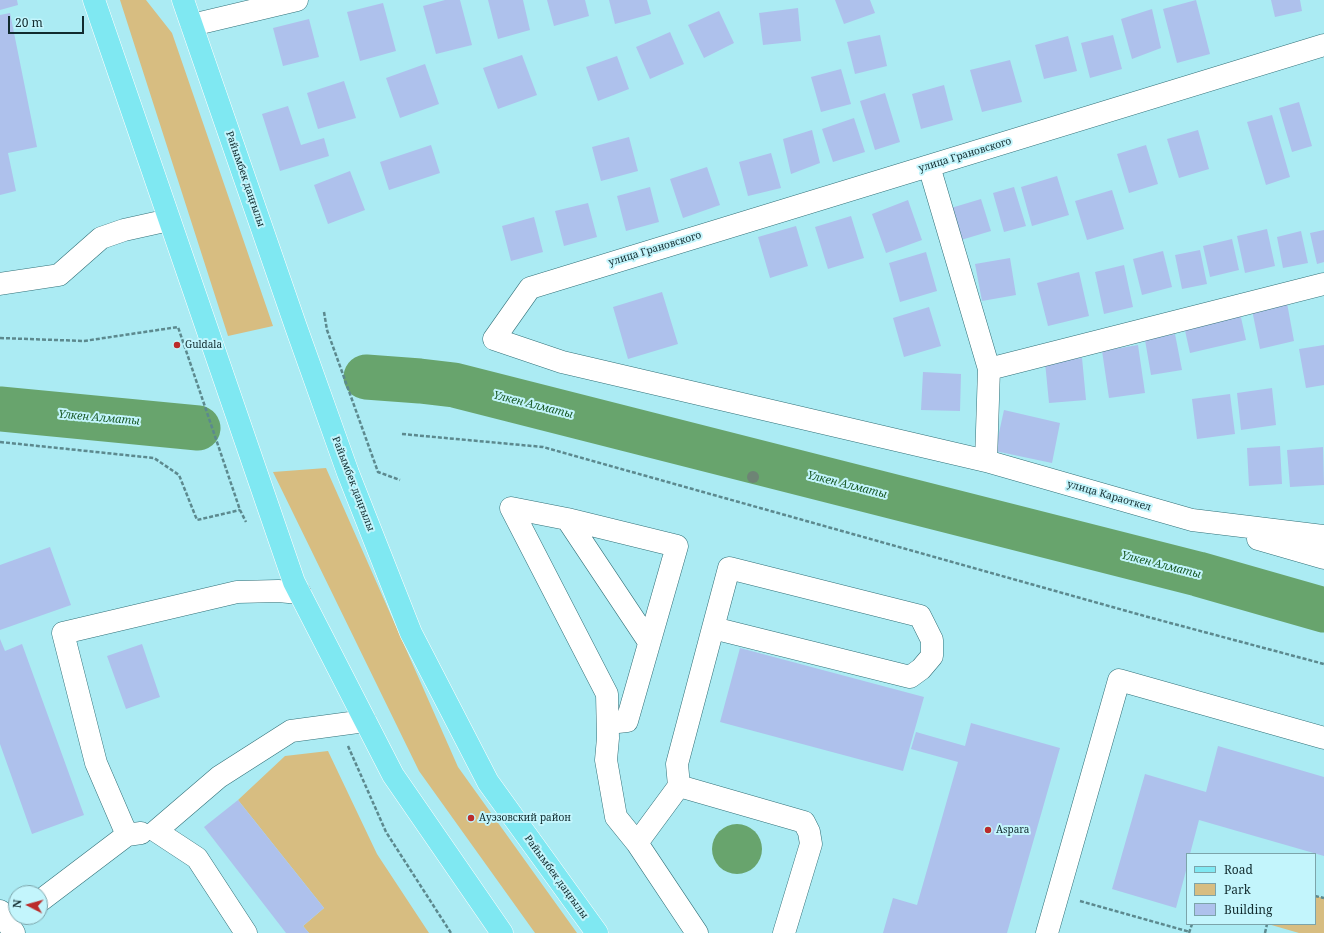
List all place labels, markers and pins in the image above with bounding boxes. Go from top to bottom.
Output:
place label: Guldala [185,339,222,351]
marker: Guldala [172,340,182,350]
place label: Ауэзовский район [479,812,571,824]
marker: Ауэзовский район [466,813,476,823]
place label: Aspara [996,824,1029,836]
marker: Aspara [983,825,993,835]

